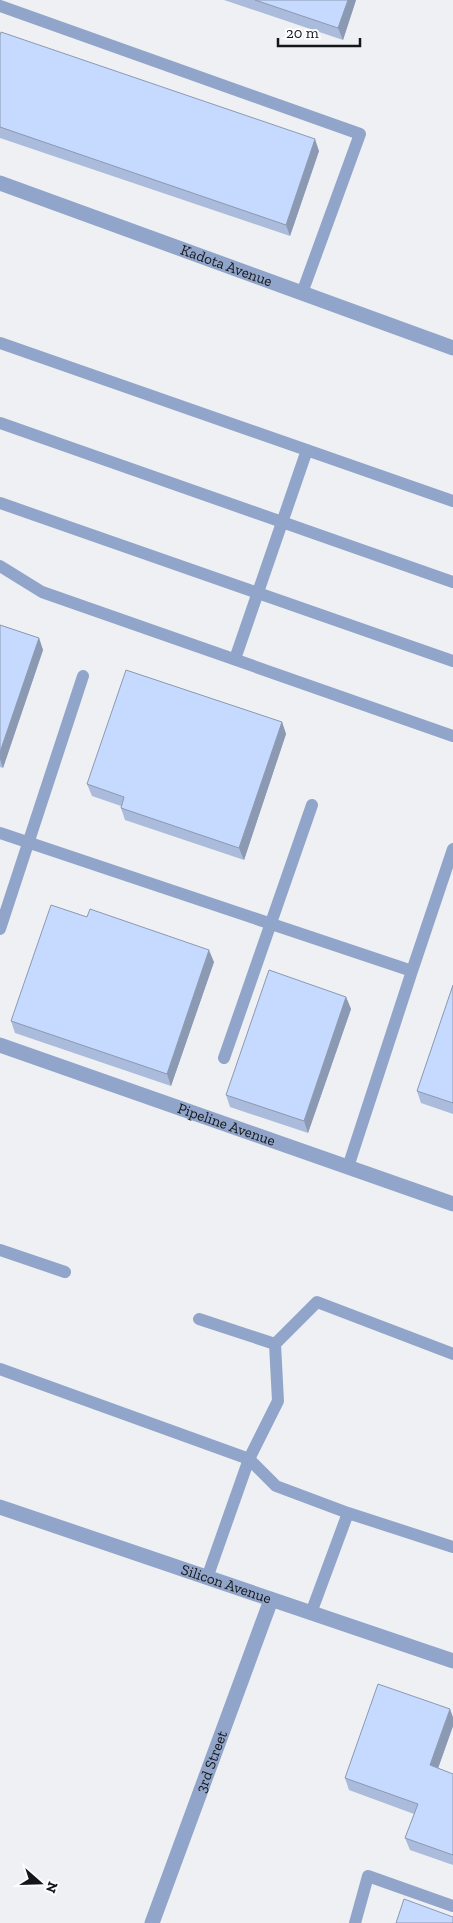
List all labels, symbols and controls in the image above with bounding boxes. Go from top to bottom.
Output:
scale bar [278,15,360,47]
text: 20 m [286,24,319,42]
street label: Kadota Avenue [178,241,275,290]
street label: Pipeline Avenue [175,1099,278,1150]
street label: Silicon Avenue [179,1560,274,1608]
street label: 3rd Street [192,1728,231,1795]
north arrow [15,1858,65,1908]
text: N [42,1879,62,1896]

